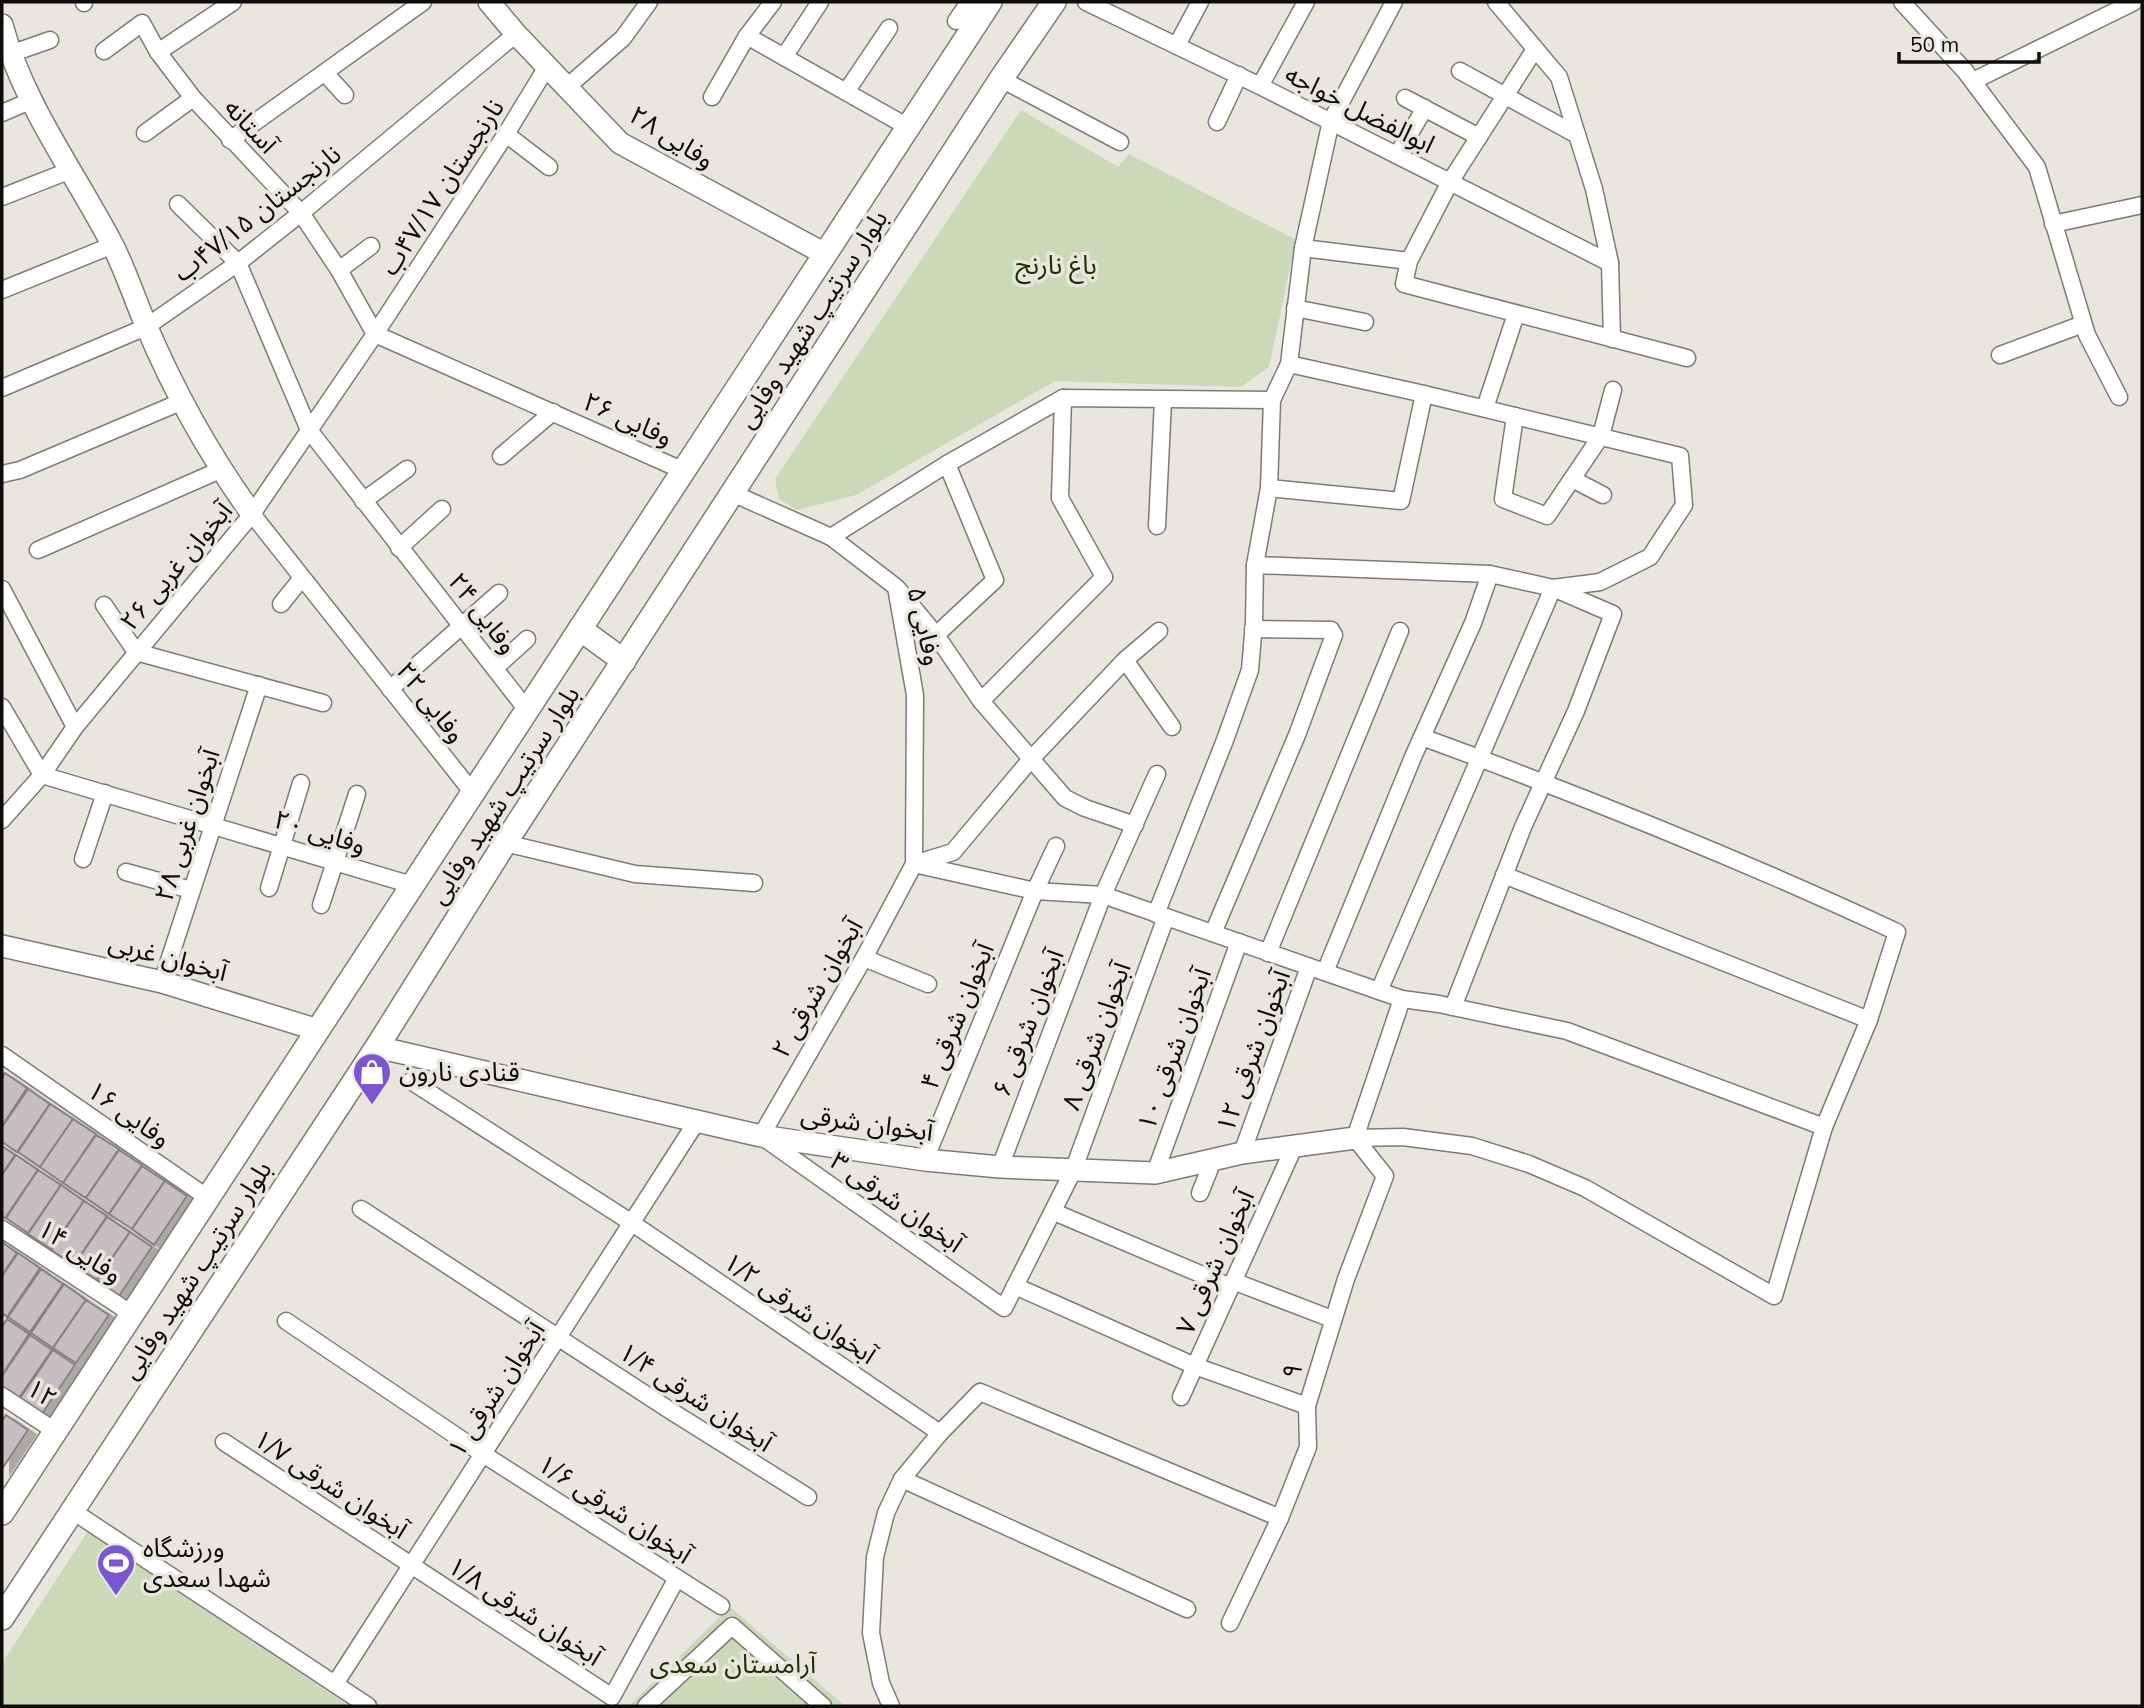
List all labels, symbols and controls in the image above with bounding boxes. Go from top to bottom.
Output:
scale bar [1899,21,2039,65]
text: 50 m [1910,31,1959,57]
street label: ابوالفضل خواجه [1280,57,1441,160]
street label: آستانه [218,91,286,161]
street label: نارنجستان ۴۷/۱۷ب [372,92,511,281]
street label: وفایی ۲۸ [624,98,721,176]
street label: نارنجستان ۴۷/۱۵ب [166,137,347,288]
street label: بلوار سرتیپ شهید وفایی [729,203,896,435]
park label: باغ نارنج [1015,248,1097,285]
street label: وفایی ۲۶ [578,384,678,453]
street label: آبخوان غربی ۲۶ [112,493,240,637]
street label: وفایی ۲۴ [441,565,525,660]
street label: وفایی ۵ [900,583,950,668]
street label: وفایی ۲۲ [389,654,473,749]
street label: بلوار سرتیپ شهید وفایی [421,679,588,911]
street label: آبخوان غربی ۲۸ [146,743,227,905]
street label: وفایی ۲۰ [270,802,370,861]
street label: آبخوان شرقی ۲ [764,911,870,1063]
street label: آبخوان غربی [105,925,232,989]
street label: آبخوان شرقی ۴ [912,936,1001,1094]
street label: آبخوان شرقی ۶ [984,943,1071,1101]
street label: آبخوان شرقی ۸ [1054,956,1138,1114]
street label: آبخوان شرقی ۱۰ [1129,962,1219,1134]
street label: آبخوان شرقی ۱۲ [1208,964,1298,1136]
shop icon: قنادی نارون [351,1051,393,1106]
place label: قنادی نارون [399,1055,520,1088]
street label: وفایی ۱۶ [81,1073,177,1154]
street label: آبخوان شرقی [799,1097,937,1148]
street label: آبخوان شرقی ۳ [824,1144,971,1260]
street label: بلوار سرتیپ شهید وفایی [113,1154,280,1386]
street label: آبخوان شرقی ۷ [1168,1183,1262,1339]
street label: وفایی ۱۴ [32,1211,129,1290]
street label: آبخوان شرقی ۱/۲ [718,1244,884,1372]
street label: آبخوان شرقی ۱ [440,1314,552,1463]
street label: آبخوان شرقی ۱/۴ [613,1334,781,1459]
street label: ۹ [1274,1359,1309,1383]
street label: ۱۲ [21,1371,64,1415]
street label: آبخوان شرقی ۱/۷ [248,1421,416,1546]
street label: آبخوان شرقی ۱/۶ [532,1446,700,1571]
place label: ورزشگاه شهدا سعدی [143,1531,271,1594]
sports icon: ورزشگاه شهدا سعدی [95,1542,137,1597]
street label: آبخوان شرقی ۱/۸ [442,1548,610,1673]
park label: آرامستان سعدی [650,1647,818,1680]

